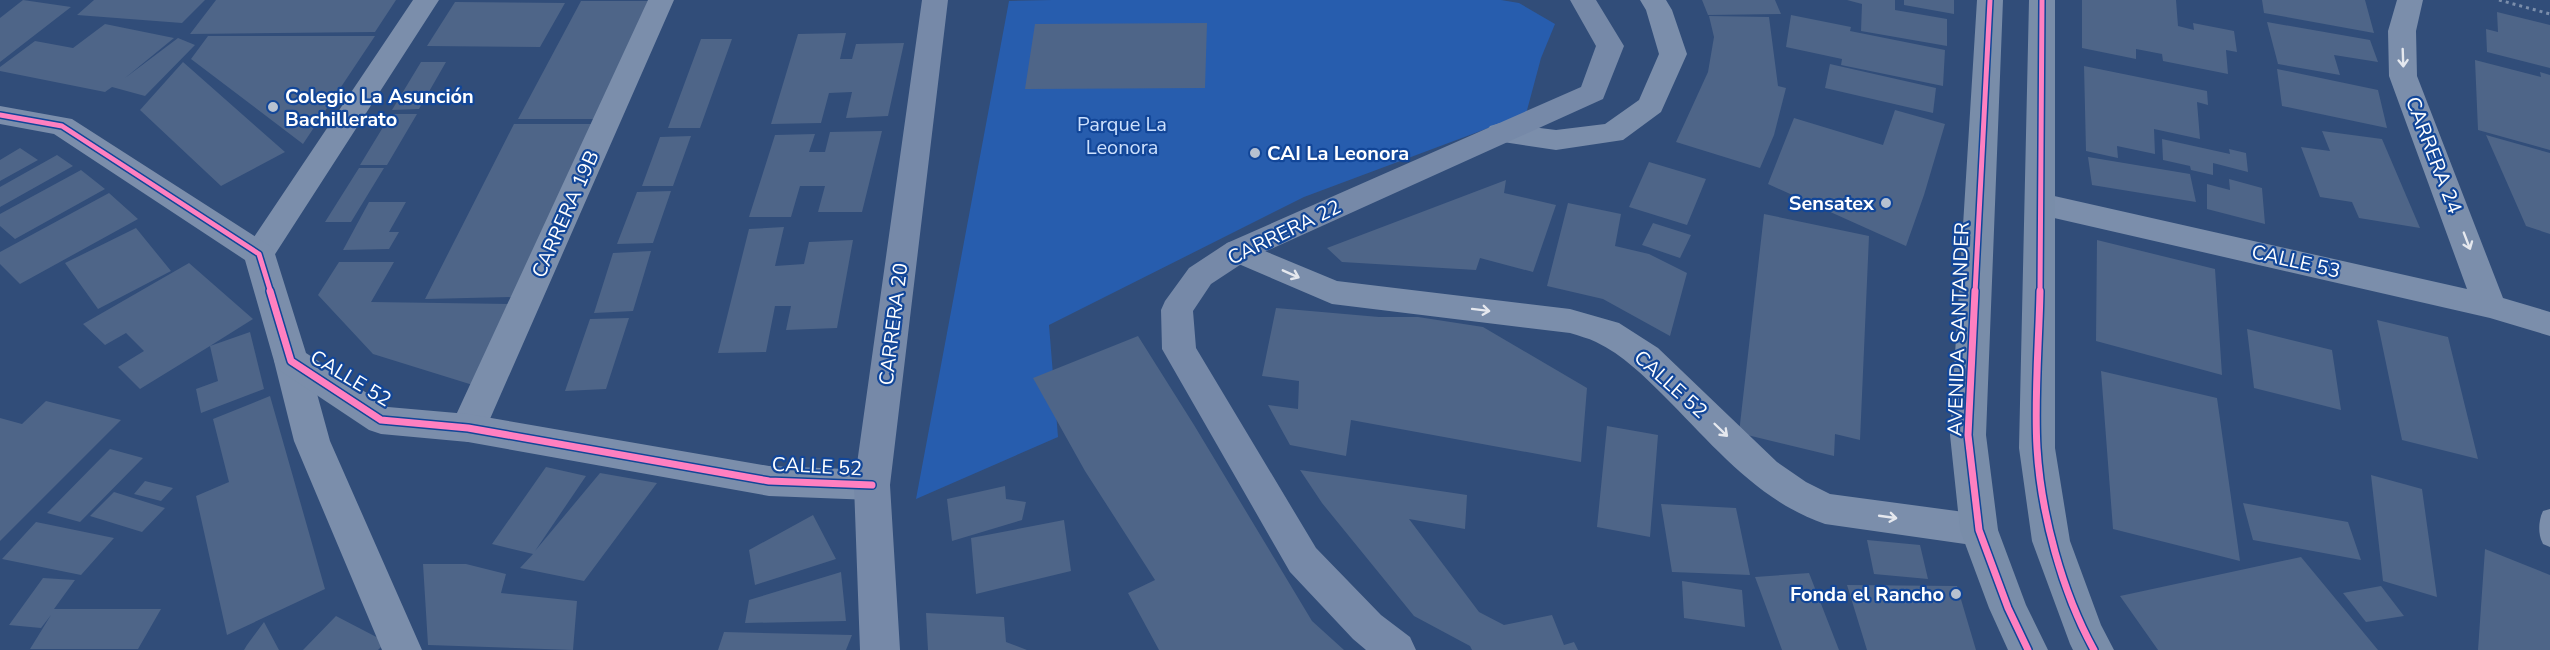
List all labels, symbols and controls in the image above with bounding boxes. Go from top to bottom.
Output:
one-way arrow [2397,47,2409,67]
place label: Colegio La Asunción Bachillerato [285,83,474,133]
street label: CARRERA 24 [2399,93,2468,217]
marker: Colegio La Asunción Bachillerato [266,100,280,114]
park label: Parque La Leonora [1077,111,1167,161]
place label: CAI La Leonora [1267,140,1409,167]
street label: CARRERA 19B [525,146,606,282]
marker: CAI La Leonora [1248,146,1262,160]
place label: Sensatex [1789,190,1875,217]
street label: CARRERA 22 [1223,193,1345,272]
marker: Sensatex [1879,196,1893,210]
street label: AVENIDA SANTANDER [1941,221,1976,437]
one-way arrow [2462,231,2473,250]
street label: CALLE 53 [2249,238,2343,285]
street label: CARRERA 20 [873,261,914,387]
one-way arrow [1282,269,1300,281]
one-way arrow [1471,305,1491,316]
street label: CALLE 52 [305,344,396,413]
street label: CALLE 52 [1628,344,1713,425]
one-way arrow [1714,423,1729,438]
street label: CALLE 52 [771,451,863,482]
one-way arrow [1878,512,1898,523]
place label: Fonda el Rancho [1790,581,1944,608]
marker: Fonda el Rancho [1949,587,1963,601]

